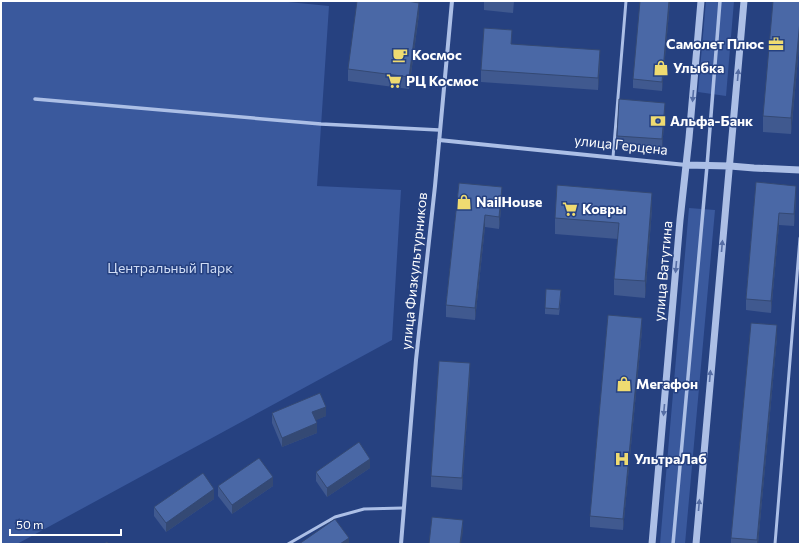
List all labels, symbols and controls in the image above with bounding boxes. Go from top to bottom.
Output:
place label: Самолет Плюс [666,35,764,52]
office icon: Самолет Плюс [767,35,785,53]
cafe icon: Космос [391,46,409,64]
place label: Космос [412,46,462,63]
shop icon: Улыбка [652,59,670,77]
place label: Улыбка [673,59,724,76]
one-way arrow [734,69,741,81]
supermarket icon: РЦ Космос [385,72,403,90]
place label: РЦ Космос [406,72,479,89]
one-way arrow [690,90,696,102]
bank icon: Альфа-Банк [649,112,667,130]
place label: Альфа-Банк [670,112,753,129]
street label: улица Герцена [573,131,669,158]
street label: улица Физкультурников [397,191,430,350]
shop icon: NailHouse [455,193,473,211]
place label: NailHouse [476,193,542,210]
supermarket icon: Ковры [561,200,579,218]
place label: Ковры [582,200,626,217]
street label: улица Ватутина [650,220,675,322]
one-way arrow [718,240,725,252]
park label: Центральный Парк [107,259,233,276]
one-way arrow [673,261,679,273]
one-way arrow [707,370,714,382]
shop icon: Мегафон [615,375,633,393]
place label: Мегафон [636,375,698,392]
one-way arrow [660,404,667,416]
hospital icon: УльтраЛаб [613,450,631,468]
place label: УльтраЛаб [634,450,707,467]
one-way arrow [696,499,702,511]
scale bar [10,511,121,537]
text: 50 m [16,517,44,531]

